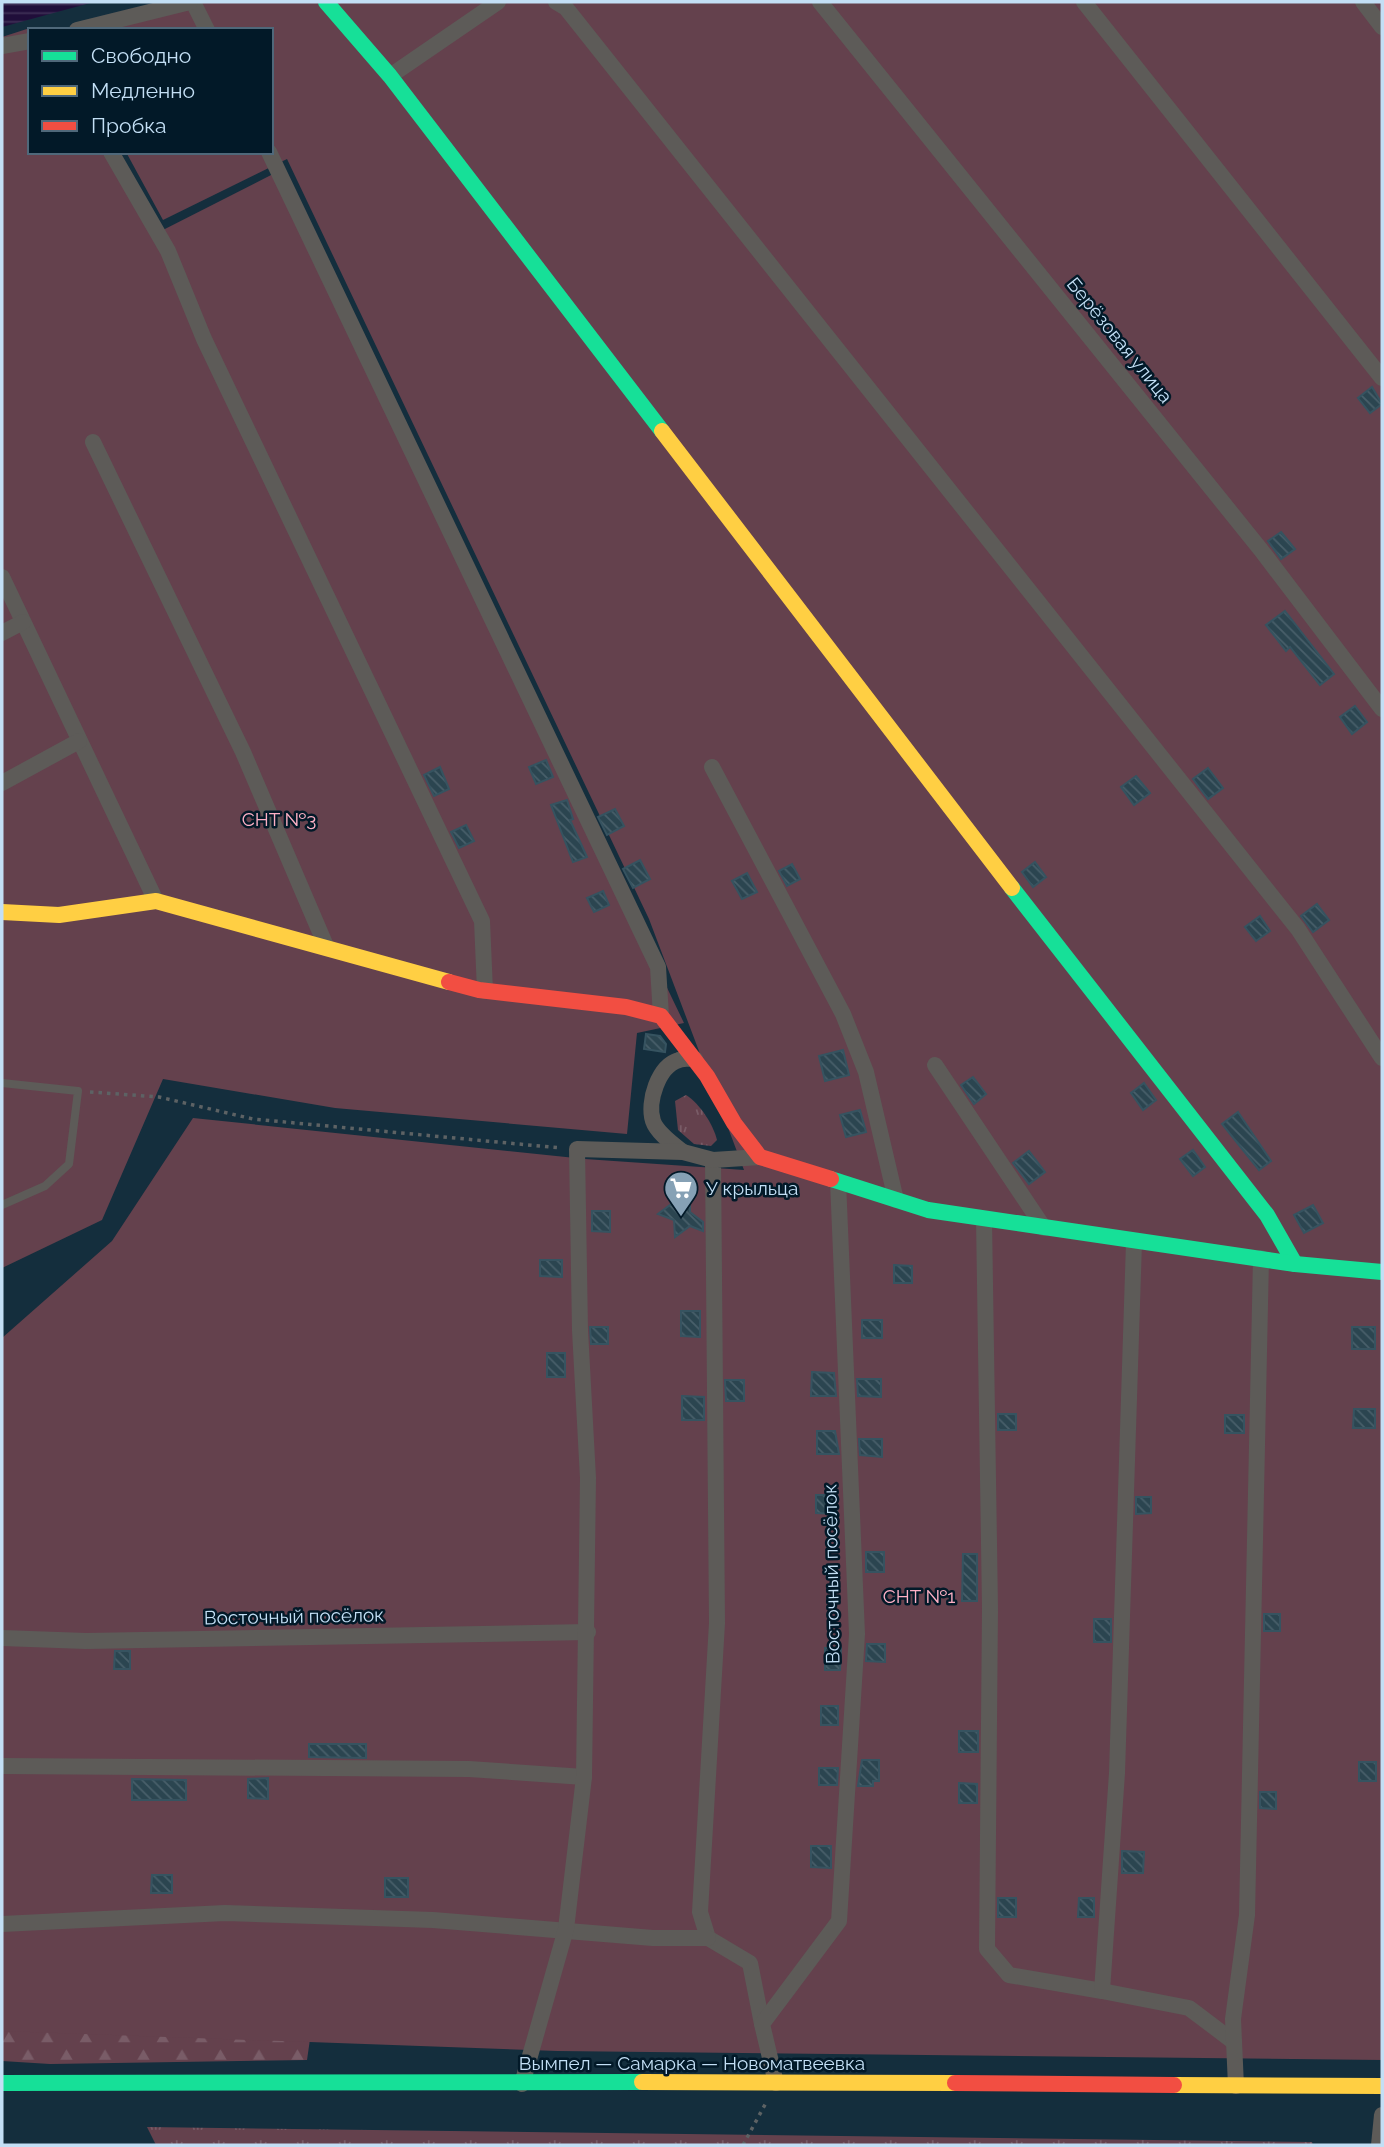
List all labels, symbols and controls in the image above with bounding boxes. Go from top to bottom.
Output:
legend [28,28,273,154]
text: Свободно [91,43,191,68]
text: Медленно [91,78,195,103]
text: Пробка [91,113,167,138]
street label: Берёзовая улица [1063,273,1177,407]
park label: СНТ №3 [242,808,316,830]
supermarket icon: У крыльца [662,1169,700,1218]
place label: У крыльца [706,1177,798,1199]
street label: Восточный посёлок [818,1484,844,1664]
park label: СНТ №1 [883,1585,955,1607]
street label: Восточный посёлок [204,1603,384,1629]
street label: Вымпел — Самарка — Новоматвеевка [519,2052,865,2074]

